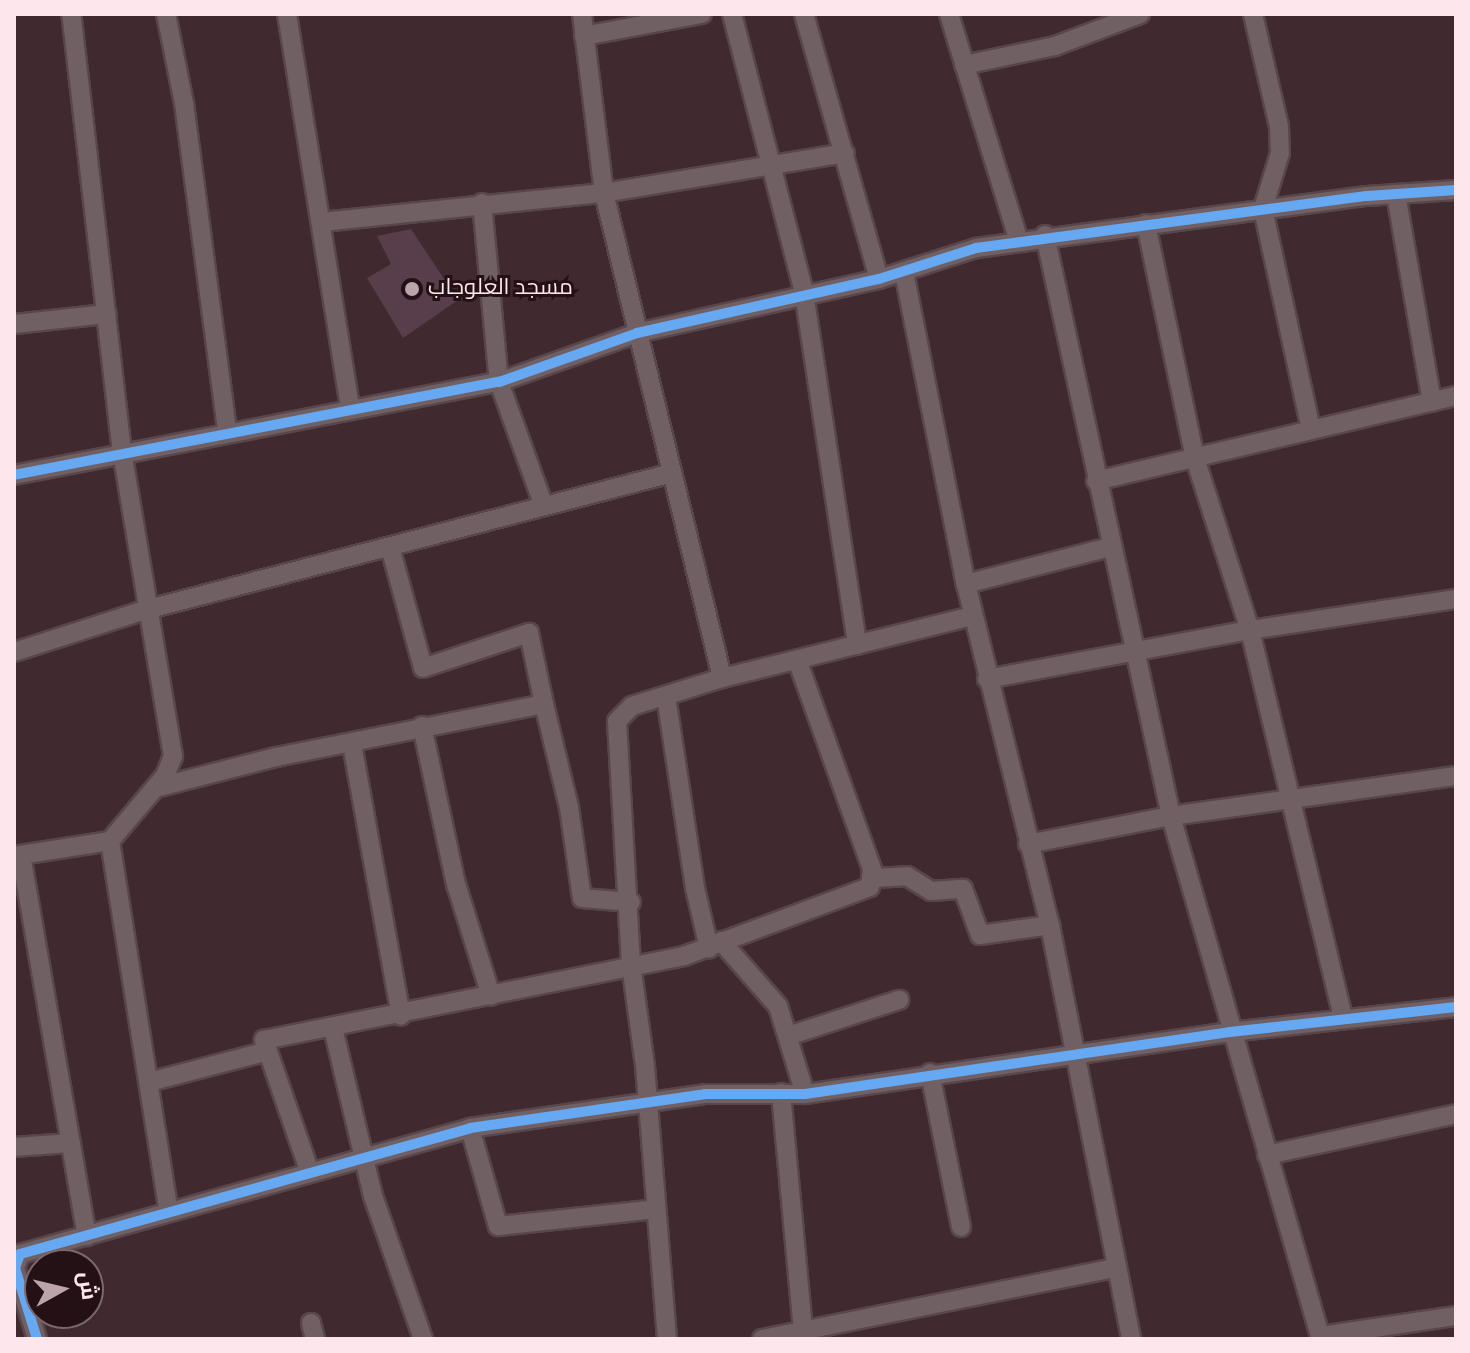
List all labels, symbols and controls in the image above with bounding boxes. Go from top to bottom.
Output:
place label: مسجد العلوجاب [428,276,573,302]
marker: مسجد العلوجاب [403,280,421,298]
north arrow [24,1249,104,1329]
text: ش [71,1270,102,1302]

